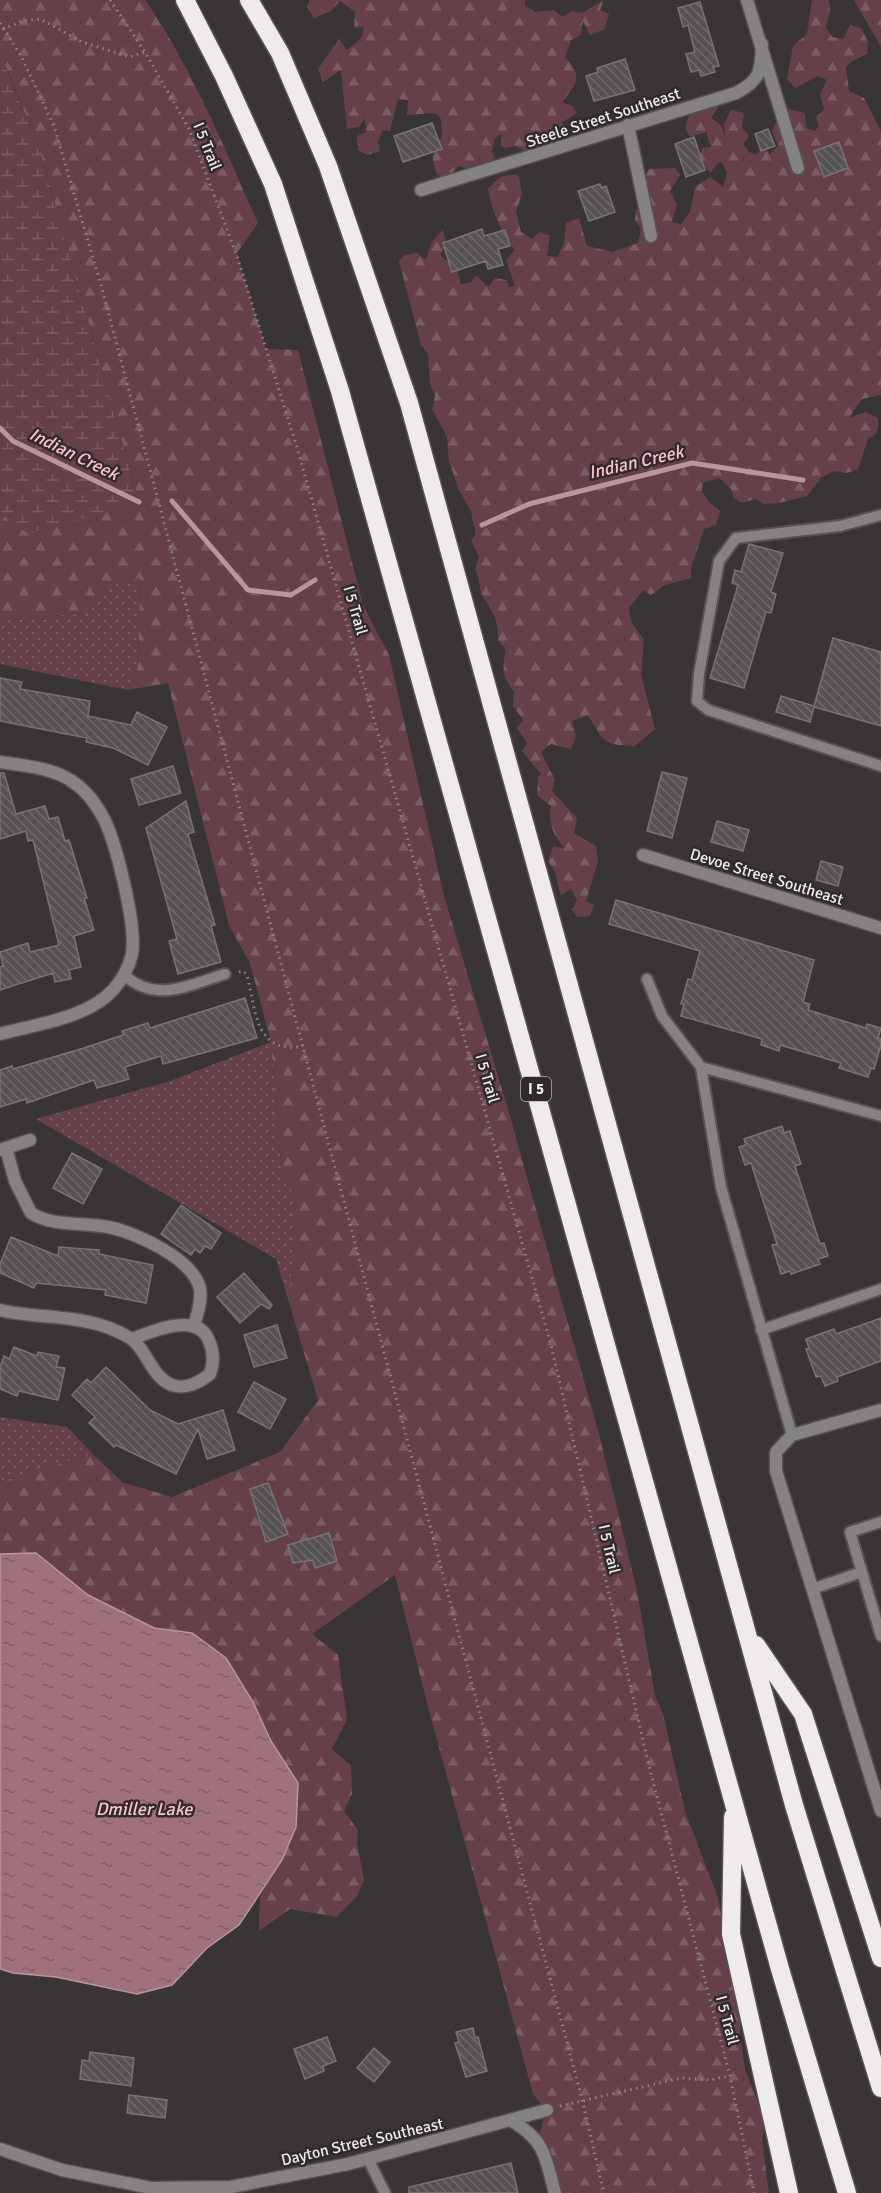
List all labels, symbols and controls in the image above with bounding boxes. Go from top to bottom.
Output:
street label: Steele Street Southeast [524,84,683,152]
street label: I 5 Trail [188,119,226,174]
water label: Indian Creek [26,423,124,486]
water label: Indian Creek [586,440,687,484]
street label: I 5 Trail [338,583,372,638]
street label: Devoe Street Southeast [688,844,846,910]
street label: I 5 Trail [470,1051,504,1106]
road number: I 5 [521,1077,551,1101]
street label: I 5 Trail [594,1522,625,1576]
water label: Dmiller Lake [96,1798,193,1820]
street label: I 5 Trail [711,1993,743,2047]
street label: Dayton Street Southeast [279,2113,446,2170]

